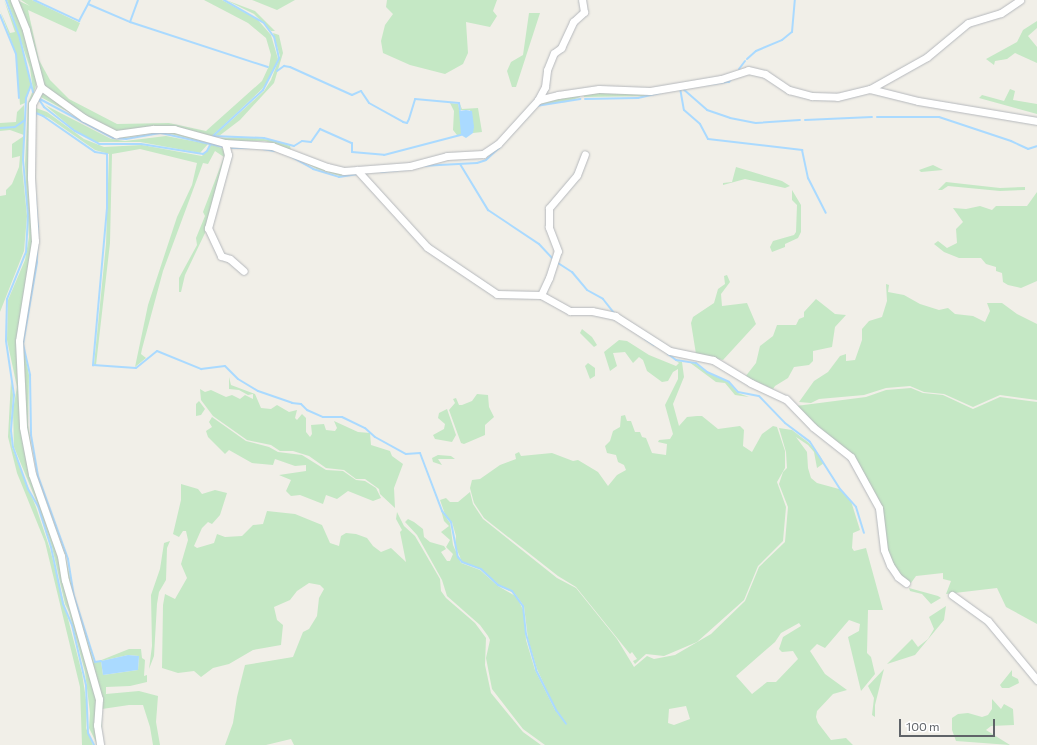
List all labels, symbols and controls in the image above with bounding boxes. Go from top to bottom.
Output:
scale bar [901,711,997,737]
text: 100 m [906,719,940,733]

